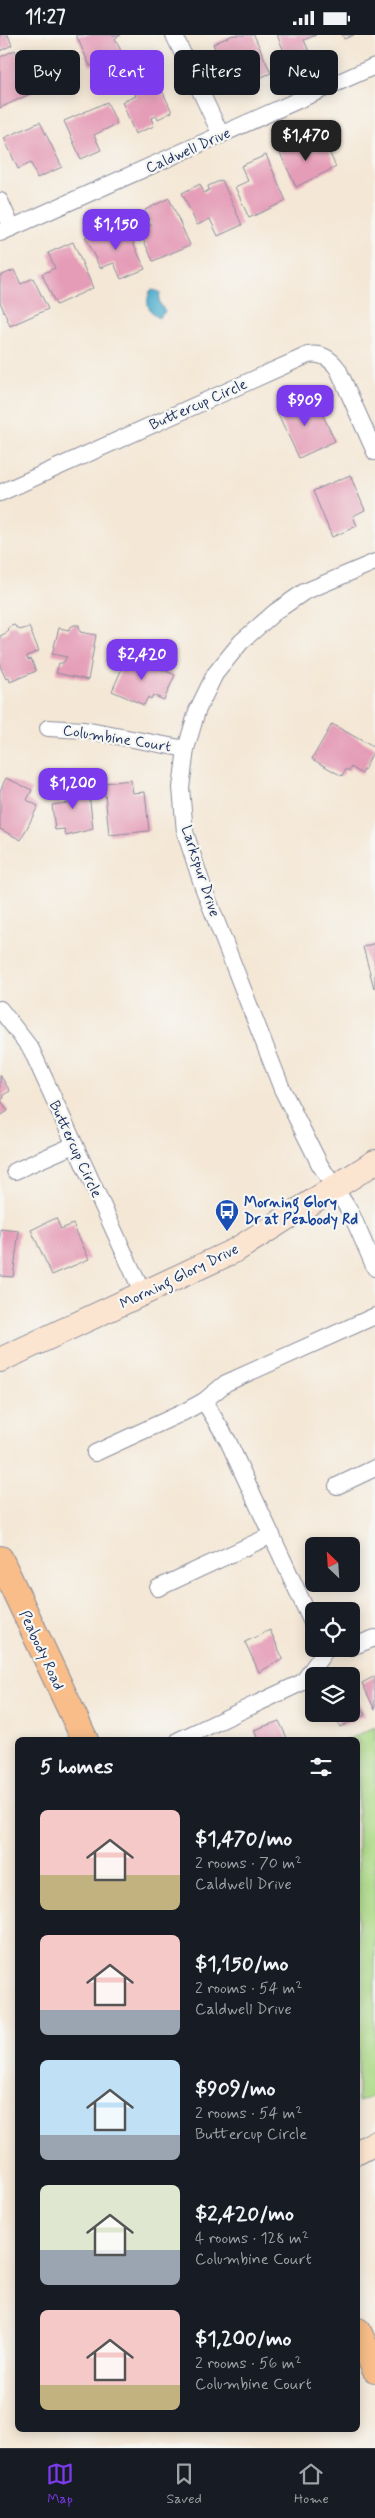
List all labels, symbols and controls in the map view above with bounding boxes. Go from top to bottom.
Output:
text: 11:27 [25,5,66,30]
chip: Buy [15,50,80,95]
chip: Rent [90,50,164,95]
chip: Filters [174,50,260,95]
chip: New [270,50,338,95]
pin: $1,470 [265,119,347,162]
street label: Caldwell Drive [143,123,234,178]
text: $1,470 [282,125,330,146]
pin: $1,150 [75,209,157,251]
text: $1,150 [94,214,138,235]
street label: Buttercup Circle [146,374,250,435]
pin: $909 [275,385,335,427]
text: $909 [288,390,322,411]
pin: $2,420 [101,639,183,681]
text: $2,420 [118,644,166,665]
street label: Columbine Court [61,721,173,757]
pin: $1,200 [32,767,114,810]
text: $1,200 [49,773,97,794]
street label: Larkspur Drive [176,823,224,920]
street label: Buttercup Circle [44,1098,106,1201]
place label: Morning Glory Dr at Peabody Rd [244,1193,358,1230]
bus stop icon: Morning Glory Dr at Peabody Rd [214,1198,240,1232]
street label: Morning Glory Drive [117,1239,243,1315]
north arrow [305,1537,360,1593]
map controls [305,1537,360,1722]
button: locate [305,1602,360,1657]
street label: Peabody Road [14,1607,68,1694]
button: layers [305,1667,360,1722]
text: 5 homes [40,1753,113,1781]
icon: filters [307,1753,335,1781]
text: $1,470/mo [195,1825,292,1853]
icon: home [80,1830,140,1890]
text: 2 rooms · 70 m² [195,1853,302,1874]
text: Caldwell Drive [195,1874,292,1895]
text: $1,150/mo [195,1950,289,1978]
icon: home [80,1955,140,2015]
text: 2 rooms · 54 m² [195,1978,302,1999]
text: Caldwell Drive [195,1999,292,2020]
text: $909/mo [195,2075,276,2103]
icon: home [80,2080,140,2140]
text: 2 rooms · 54 m² [195,2103,302,2124]
text: Buttercup Circle [195,2124,307,2145]
text: $2,420/mo [195,2200,294,2228]
icon: home [80,2205,140,2265]
text: 4 rooms · 128 m² [195,2228,309,2249]
text: Columbine Court [195,2249,312,2270]
text: $1,200/mo [195,2325,292,2353]
icon: home [80,2330,140,2390]
text: 2 rooms · 56 m² [195,2353,302,2374]
text: Columbine Court [195,2374,312,2395]
tab: Map [46,2460,74,2508]
tab: Saved [166,2460,202,2508]
tab: Home [294,2460,329,2508]

